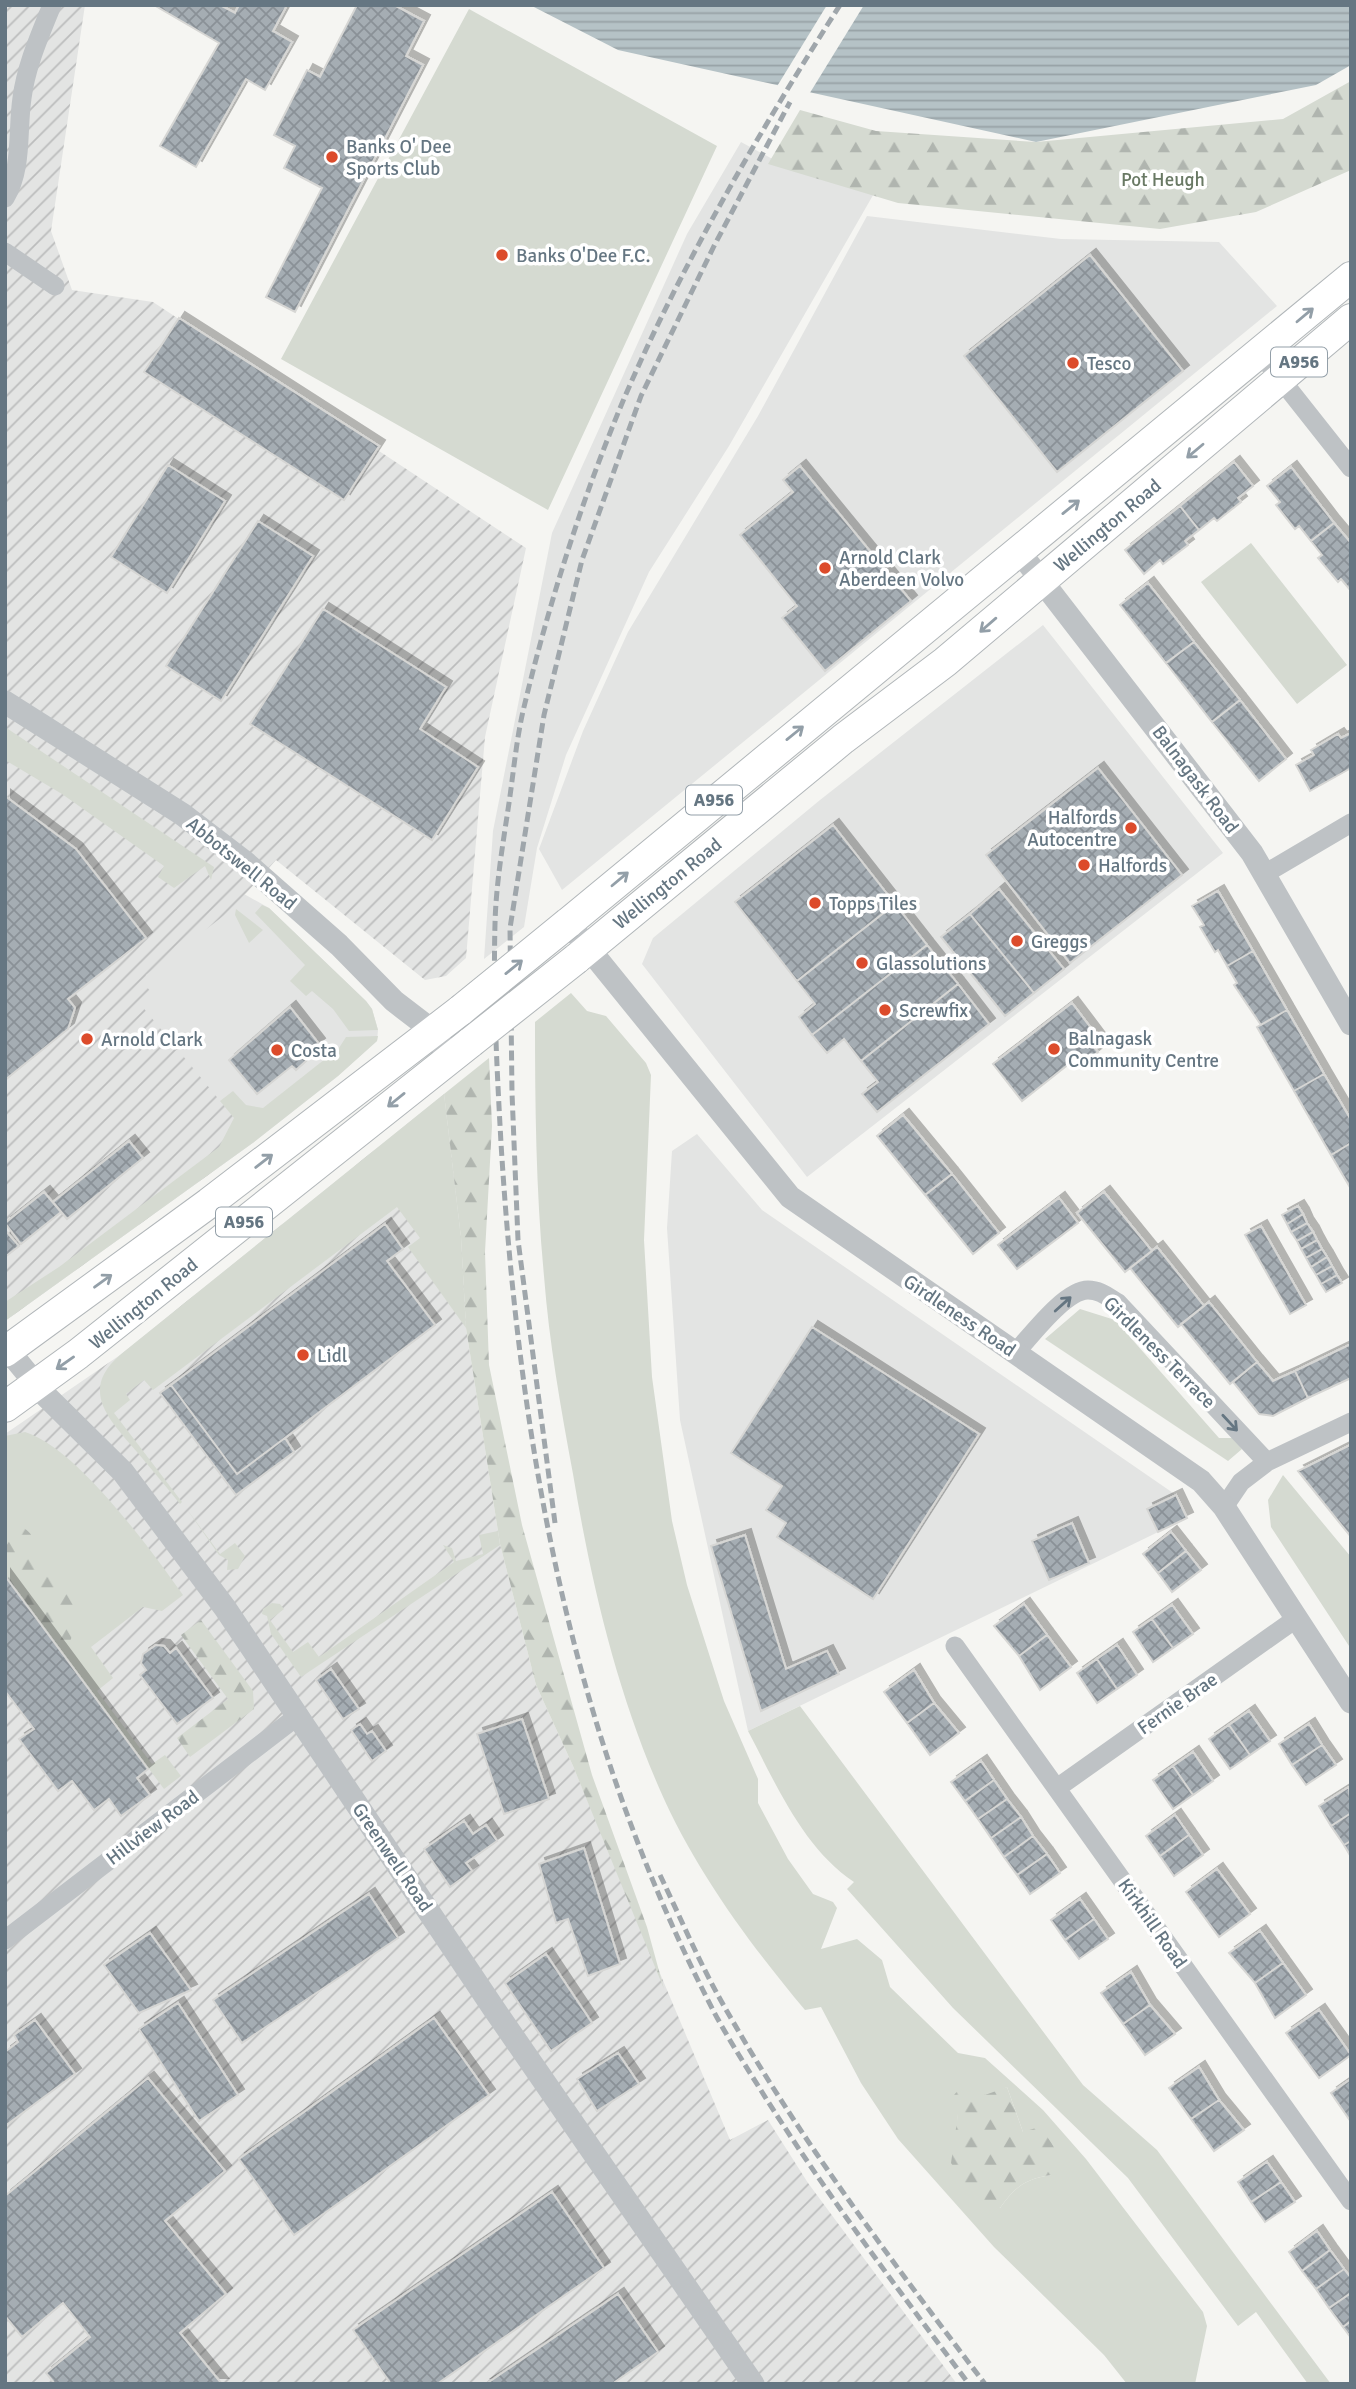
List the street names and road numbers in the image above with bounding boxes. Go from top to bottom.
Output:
road number: A956 [1271,348,1327,376]
street label: Wellington Road [1049,474,1166,578]
street label: Balnagask Road [1147,721,1244,838]
road number: A956 [686,786,742,814]
street label: Abbotswell Road [181,812,301,916]
street label: Wellington Road [608,833,727,935]
road number: A956 [216,1208,272,1237]
street label: Wellington Road [84,1253,203,1355]
street label: Girdleness Road [899,1269,1020,1362]
street label: Girdleness Terrace [1098,1292,1220,1414]
street label: Fernie Brae [1133,1668,1222,1740]
street label: Hillview Road [101,1785,204,1871]
street label: Greenwell Road [347,1798,438,1917]
street label: Kirkhill Road [1112,1874,1192,1973]

